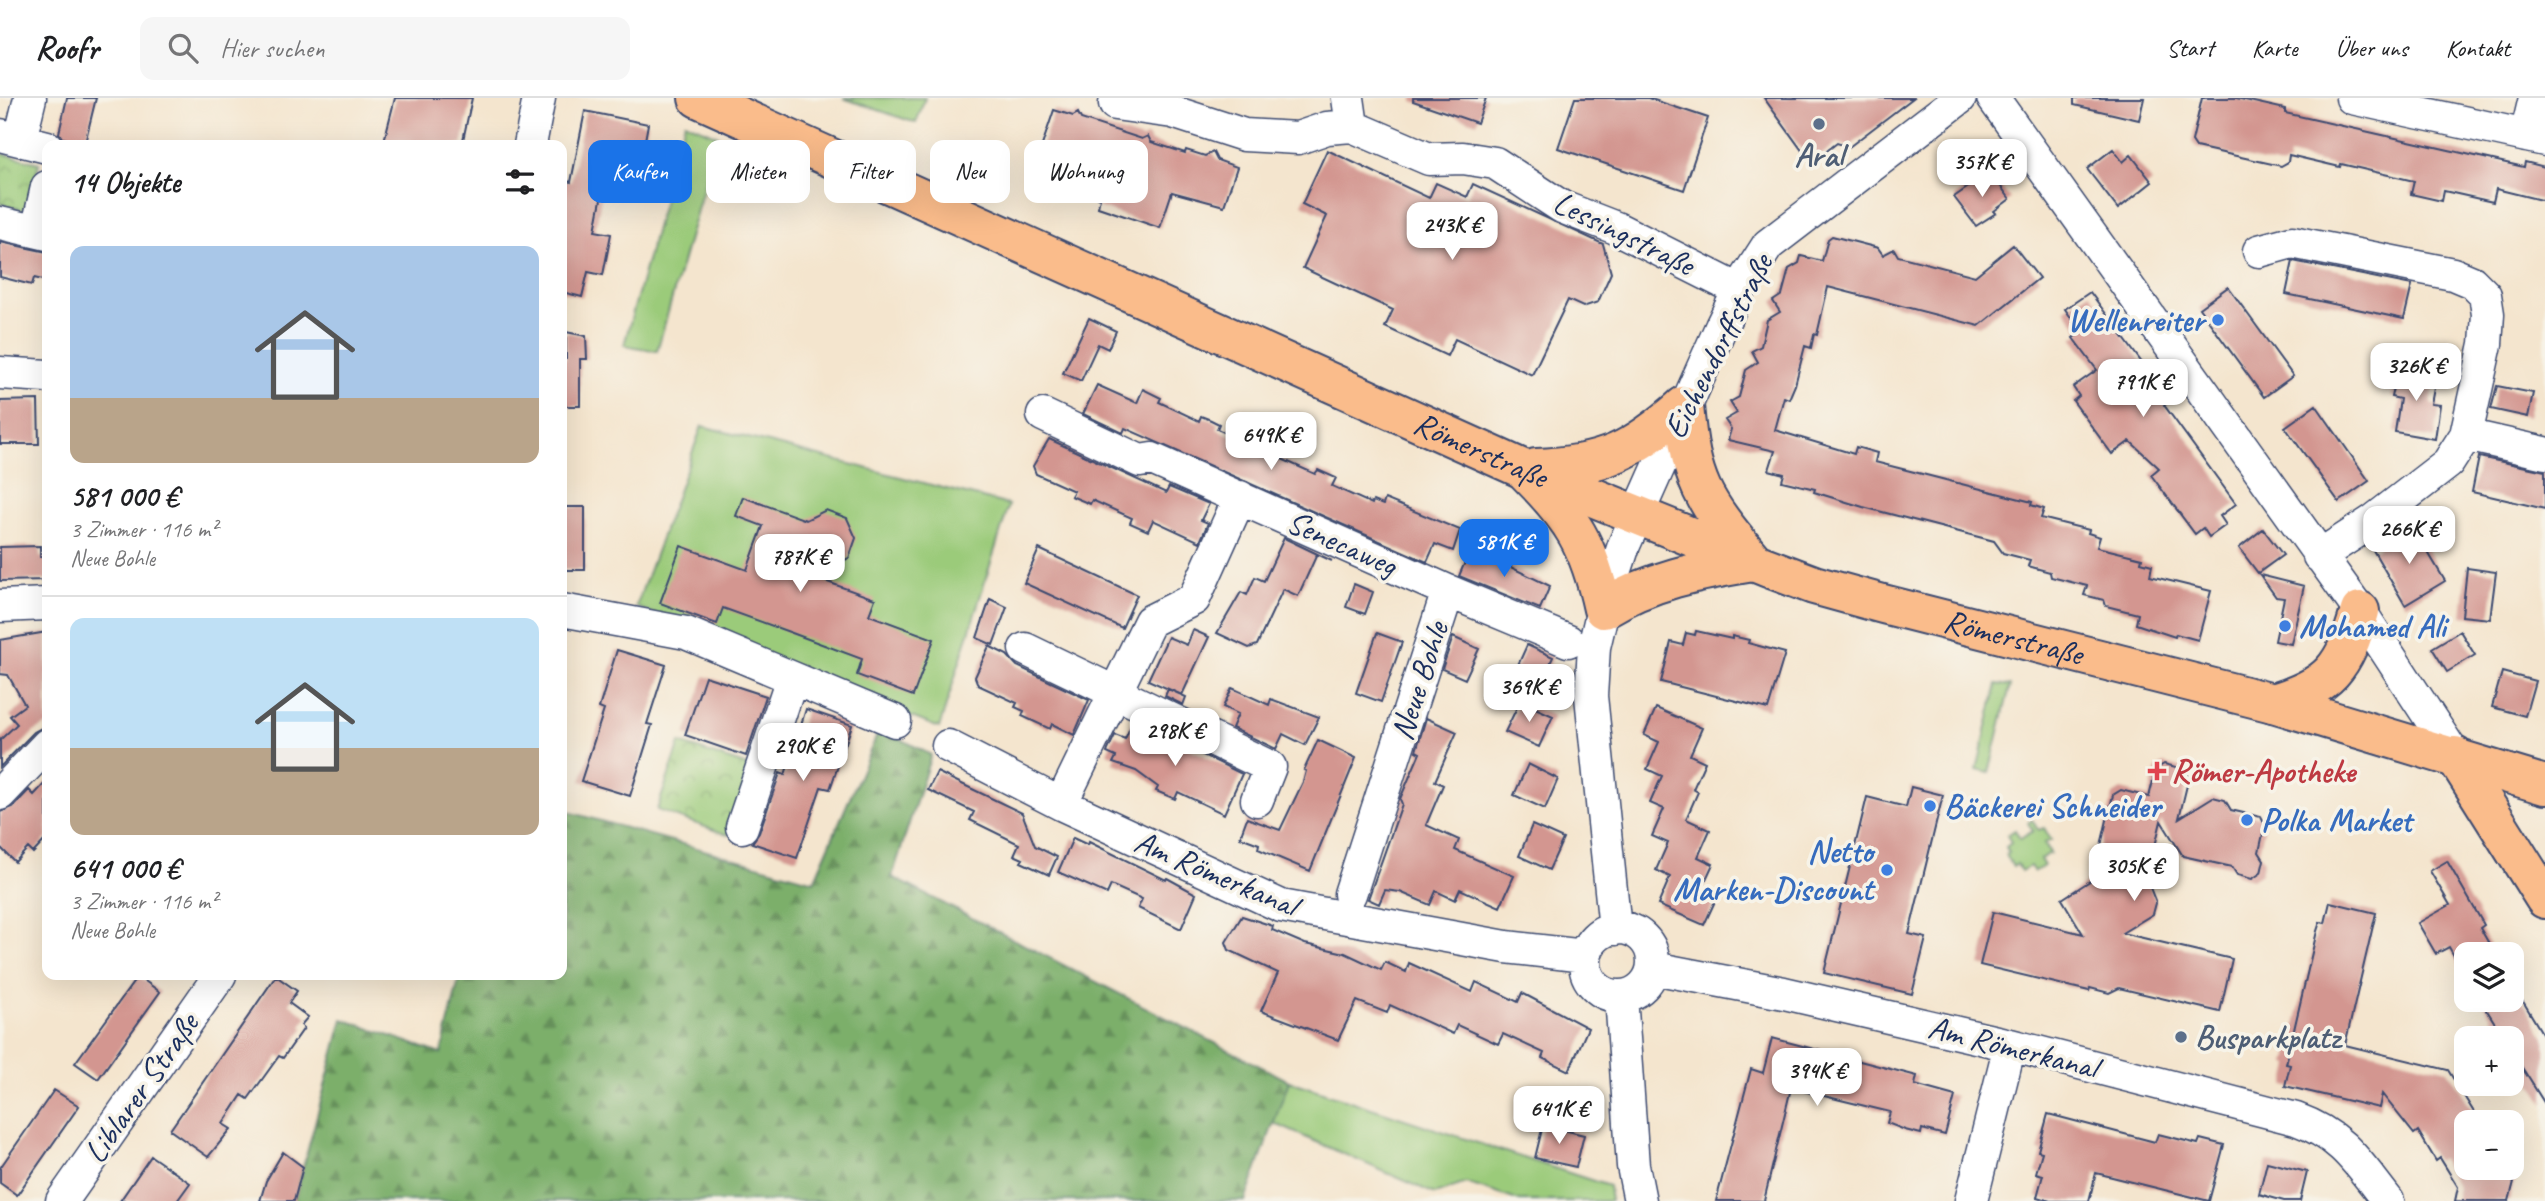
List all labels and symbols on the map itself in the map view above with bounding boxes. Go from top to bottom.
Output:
marker: Aral [1811,116,1827,132]
place label: Aral [1795,134,1850,176]
pin: 357K € [1925,140,2039,199]
street label: Lessingstraße [1547,181,1703,286]
pin: 243K € [1395,202,1509,262]
street label: Eichendorffstraße [1654,245,1783,445]
place label: Wellenreiter [2067,299,2207,341]
marker: Wellenreiter [2210,312,2226,328]
pin: 326K € [2359,344,2473,403]
pin: 791K € [2086,360,2200,419]
street label: Römerstraße [1407,402,1555,498]
pin: 649K € [1214,412,1328,472]
street label: Senecaweg [1280,500,1405,586]
pin: 266K € [2352,506,2466,566]
pin: 581K € [1447,519,1561,579]
pin: 787K € [743,534,857,594]
street label: Römerstraße [1940,599,2089,675]
place label: Mohamed Ali [2299,605,2450,647]
street label: Neue Bohle [1380,614,1459,745]
marker: Mohamed Ali [2277,618,2293,634]
pin: 369K € [1472,664,1586,724]
pin: 298K € [1118,708,1232,768]
pin: 290K € [746,724,860,783]
place label: Römer-Apotheke [2171,750,2358,792]
marker: Römer-Apotheke [2149,763,2165,779]
place label: Bäckerei Schneider [1944,785,2163,827]
marker: Bäckerei Schneider [1922,798,1938,814]
place label: Polka Market [2261,799,2416,841]
marker: Polka Market [2239,812,2255,828]
street label: Am Römerkanal [1128,820,1309,928]
place label: Netto Marken-Discount [1673,830,1876,910]
pin: 305K € [2077,844,2191,903]
marker: Netto Marken-Discount [1879,862,1895,878]
street label: Liblarer Straße [74,1003,209,1171]
street label: Am Römerkanal [1924,1006,2107,1090]
place label: Busparkplatz [2195,1016,2343,1058]
marker: Busparkplatz [2173,1029,2189,1045]
pin: 394K € [1760,1048,1874,1108]
pin: 641K € [1502,1086,1616,1146]

